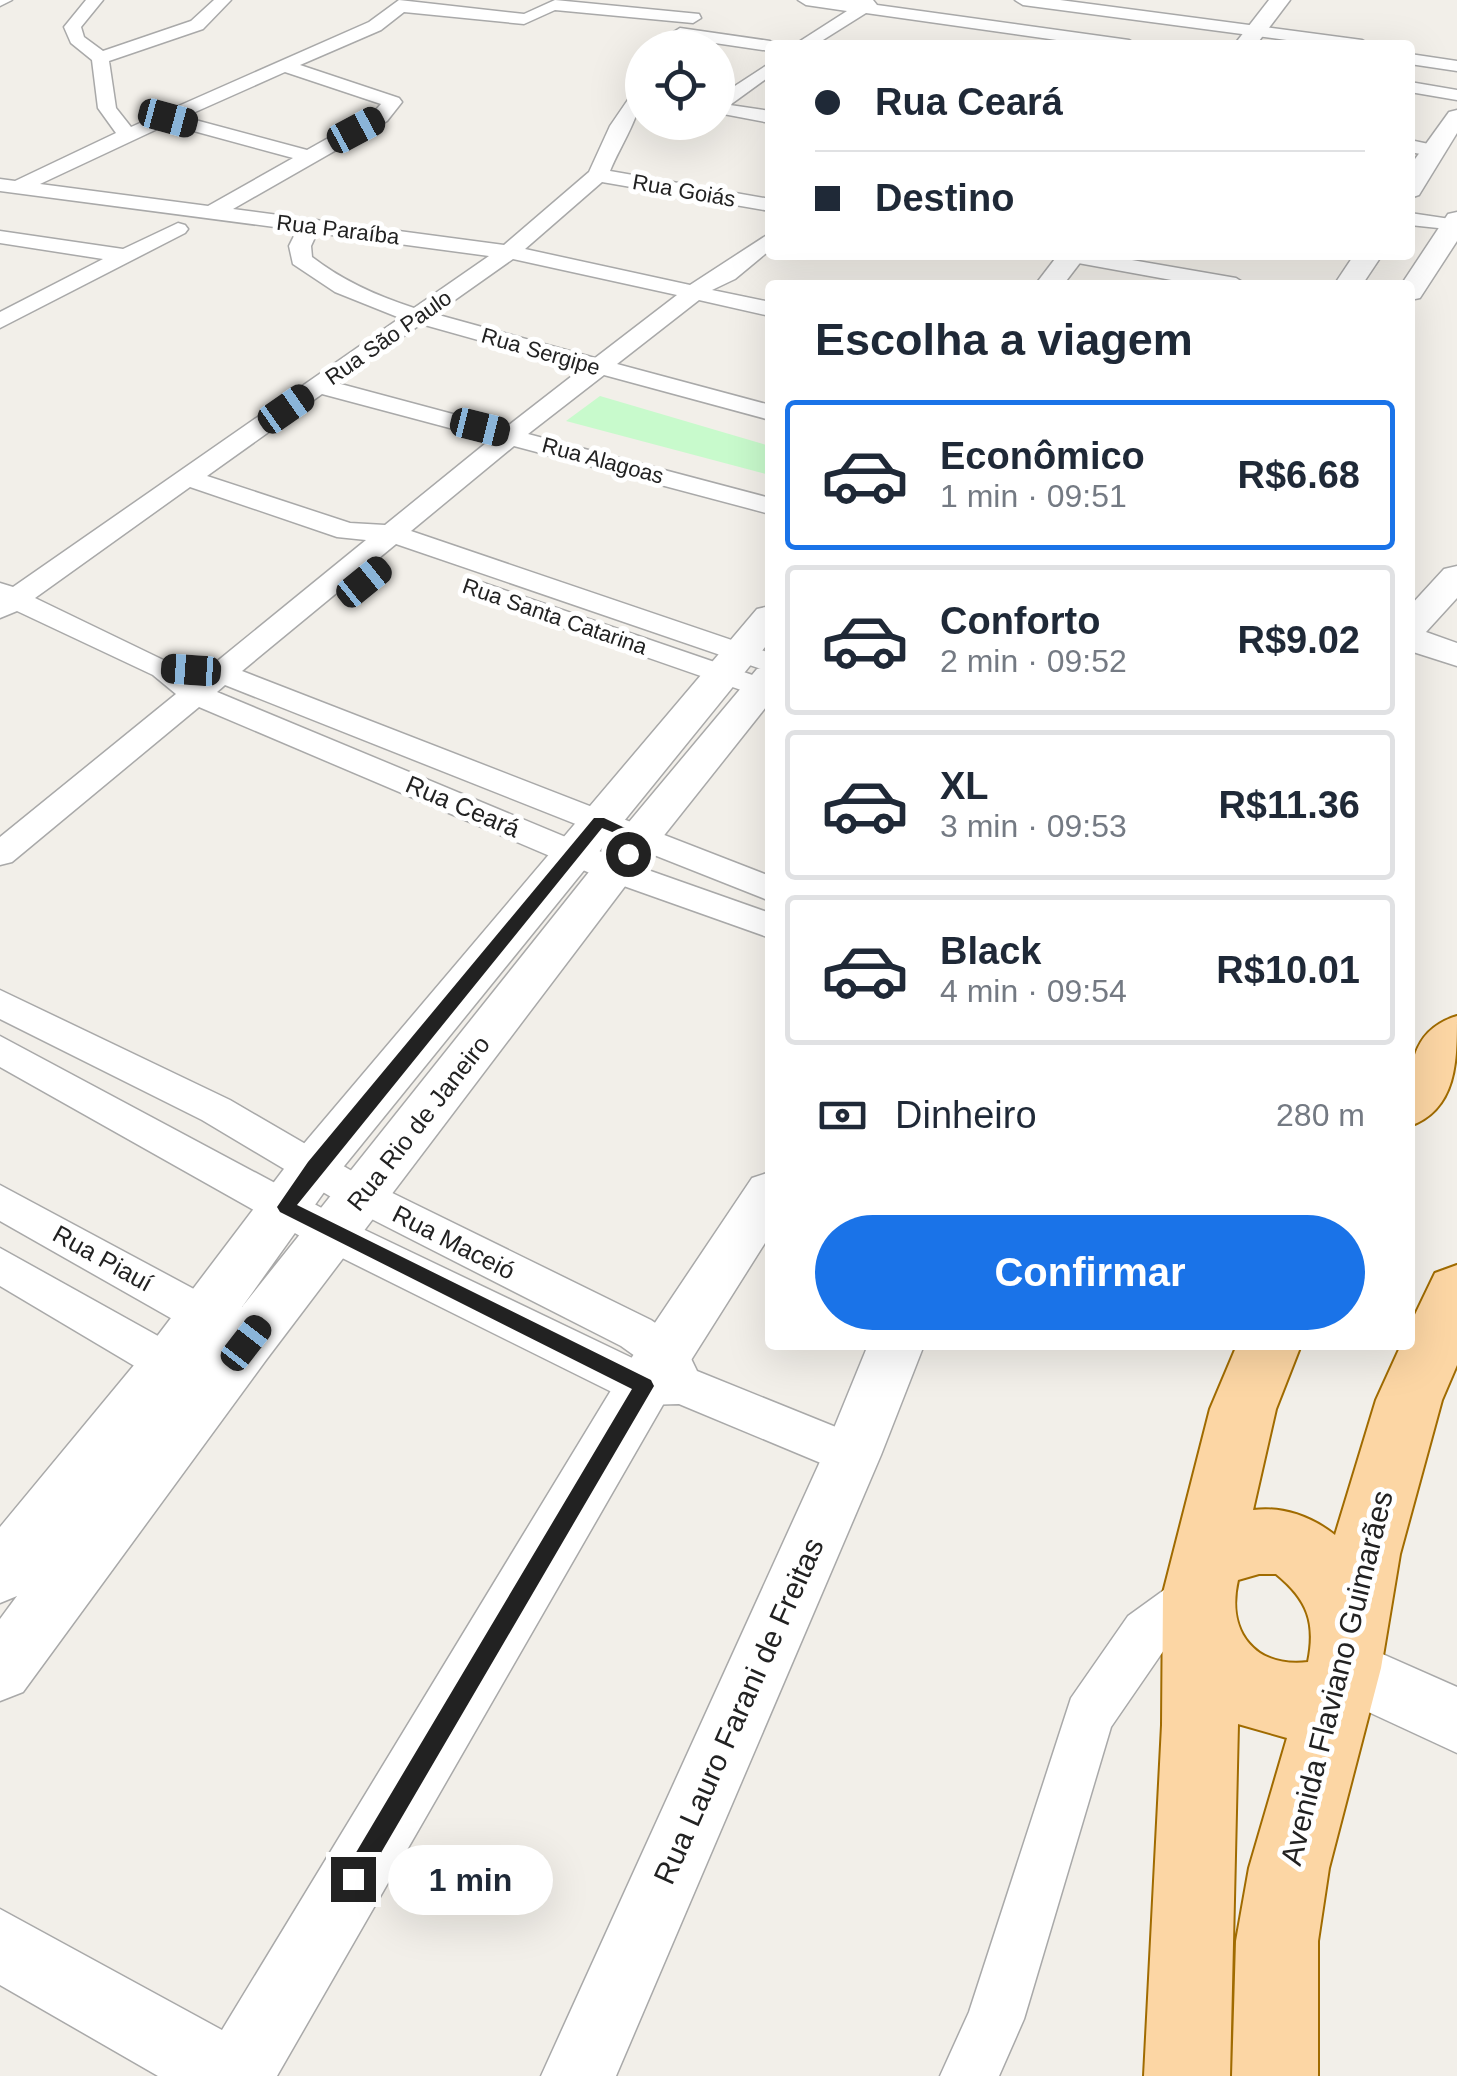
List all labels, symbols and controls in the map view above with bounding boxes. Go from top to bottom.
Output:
map controls [625,30,735,140]
button: locate [625,30,735,140]
text: Rua Ceará [875,81,1063,123]
car [135,96,201,140]
car [322,103,390,157]
street label: Rua Goiás [631,169,737,212]
text: Destino [875,177,1014,219]
street label: Rua Paraíba [275,210,402,250]
street label: Rua São Paulo [320,285,456,390]
text: Escolha a viagem [815,314,1193,365]
street label: Rua Sergipe [479,323,603,380]
car [253,380,319,438]
car [447,405,513,449]
icon: car [820,430,910,520]
street label: Rua Alagoas [539,432,666,489]
text: Econômico [940,435,1145,477]
text: R$6.68 [1237,454,1360,496]
text: 1 min · 09:51 [940,478,1127,514]
car [331,551,397,613]
street label: Rua Santa Catarina [459,573,651,660]
icon: car [820,595,910,685]
text: Conforto [940,600,1100,642]
text: R$9.02 [1237,619,1360,661]
text: 2 min · 09:52 [940,643,1127,679]
car [160,653,222,687]
icon: car [820,760,910,850]
text: XL [940,765,989,807]
street label: Rua Ceará [402,769,524,843]
text: R$11.36 [1218,784,1360,826]
text: 3 min · 09:53 [940,808,1127,844]
route start [606,832,651,877]
icon: car [820,925,910,1015]
text: Black [940,930,1041,972]
text: R$10.01 [1216,949,1360,991]
text: 4 min · 09:54 [940,973,1127,1009]
street label: Rua Rio de Janeiro [341,1030,495,1216]
icon: cash [815,1088,870,1143]
text: Dinheiro [895,1094,1037,1136]
text: 280 m [1276,1097,1365,1133]
street label: Rua Maceió [388,1199,520,1285]
button: Confirmar [815,1215,1365,1330]
street label: Rua Piauí [48,1219,158,1297]
car [216,1310,276,1376]
street label: Avenida Flaviano Guimarães [1274,1487,1399,1868]
street label: Rua Lauro Farani de Freitas [647,1533,830,1889]
callout: 1 min [388,1844,553,1914]
route end [331,1857,376,1902]
text: 1 min [429,1862,512,1898]

